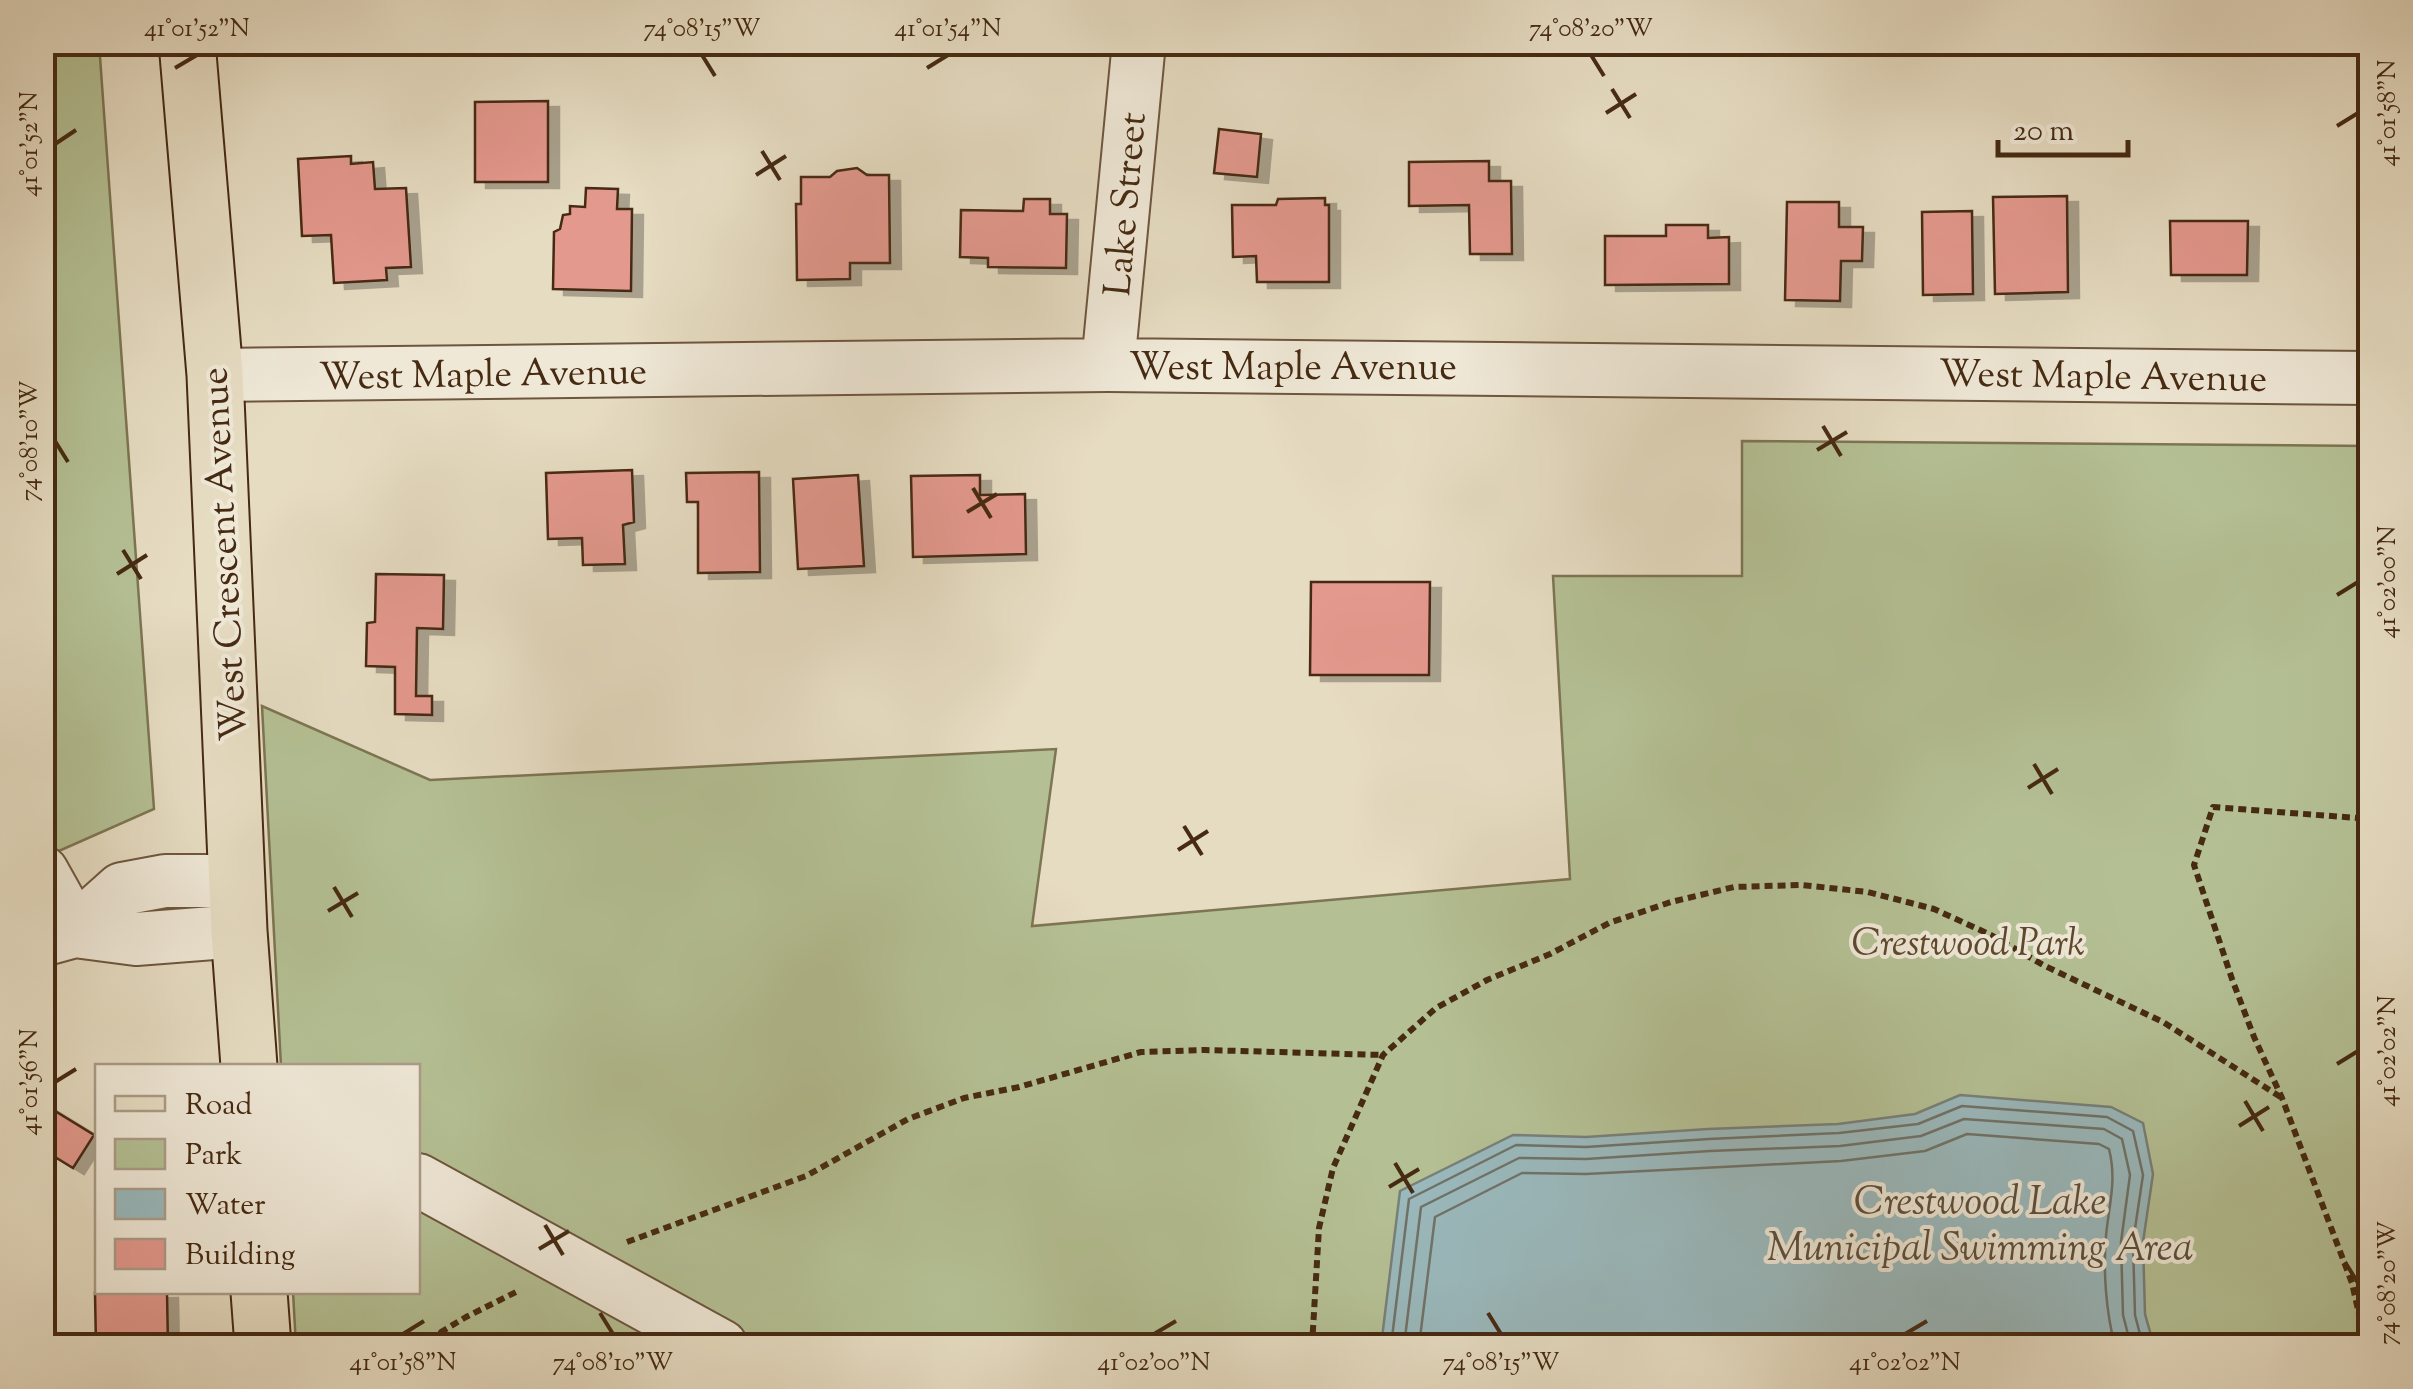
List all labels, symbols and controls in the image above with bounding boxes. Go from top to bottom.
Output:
text: 41°01'52"N [144,12,250,48]
text: 74°08'15"W [643,12,761,48]
text: 41°01'54"N [895,12,1001,48]
text: 74°08'20"W [1529,12,1653,48]
text: 41°01'58"N [2371,60,2407,166]
text: 41°01'52"N [13,91,49,197]
scale bar [1998,95,2128,157]
street label: Lake Street [1093,110,1163,299]
text: 20 m [2013,111,2074,154]
street label: West Maple Avenue [1129,343,1457,397]
street label: West Maple Avenue [319,347,648,407]
street label: West Maple Avenue [1938,349,2267,409]
street label: West Crescent Avenue [190,366,264,742]
text: 74°08'10"W [13,380,49,501]
text: 41°02'00"N [2371,526,2407,638]
park label: Crestwood Park [1851,919,2085,973]
text: 41°02'02"N [2371,995,2407,1107]
text: 41°01'56"N [13,1029,49,1135]
legend [95,1064,420,1294]
text: Road [185,1085,252,1128]
text: Park [185,1135,242,1178]
water label: Crestwood Lake Municipal Swimming Area [1767,1176,2193,1279]
text: Water [185,1185,266,1228]
text: 74°08'20"W [2371,1221,2407,1345]
text: Building [185,1235,295,1278]
text: 41°01'58"N [350,1346,456,1382]
text: 74°08'10"W [553,1346,674,1382]
text: 41°02'00"N [1098,1346,1210,1382]
text: 74°08'15"W [1442,1346,1560,1382]
text: 41°02'02"N [1849,1346,1961,1382]

